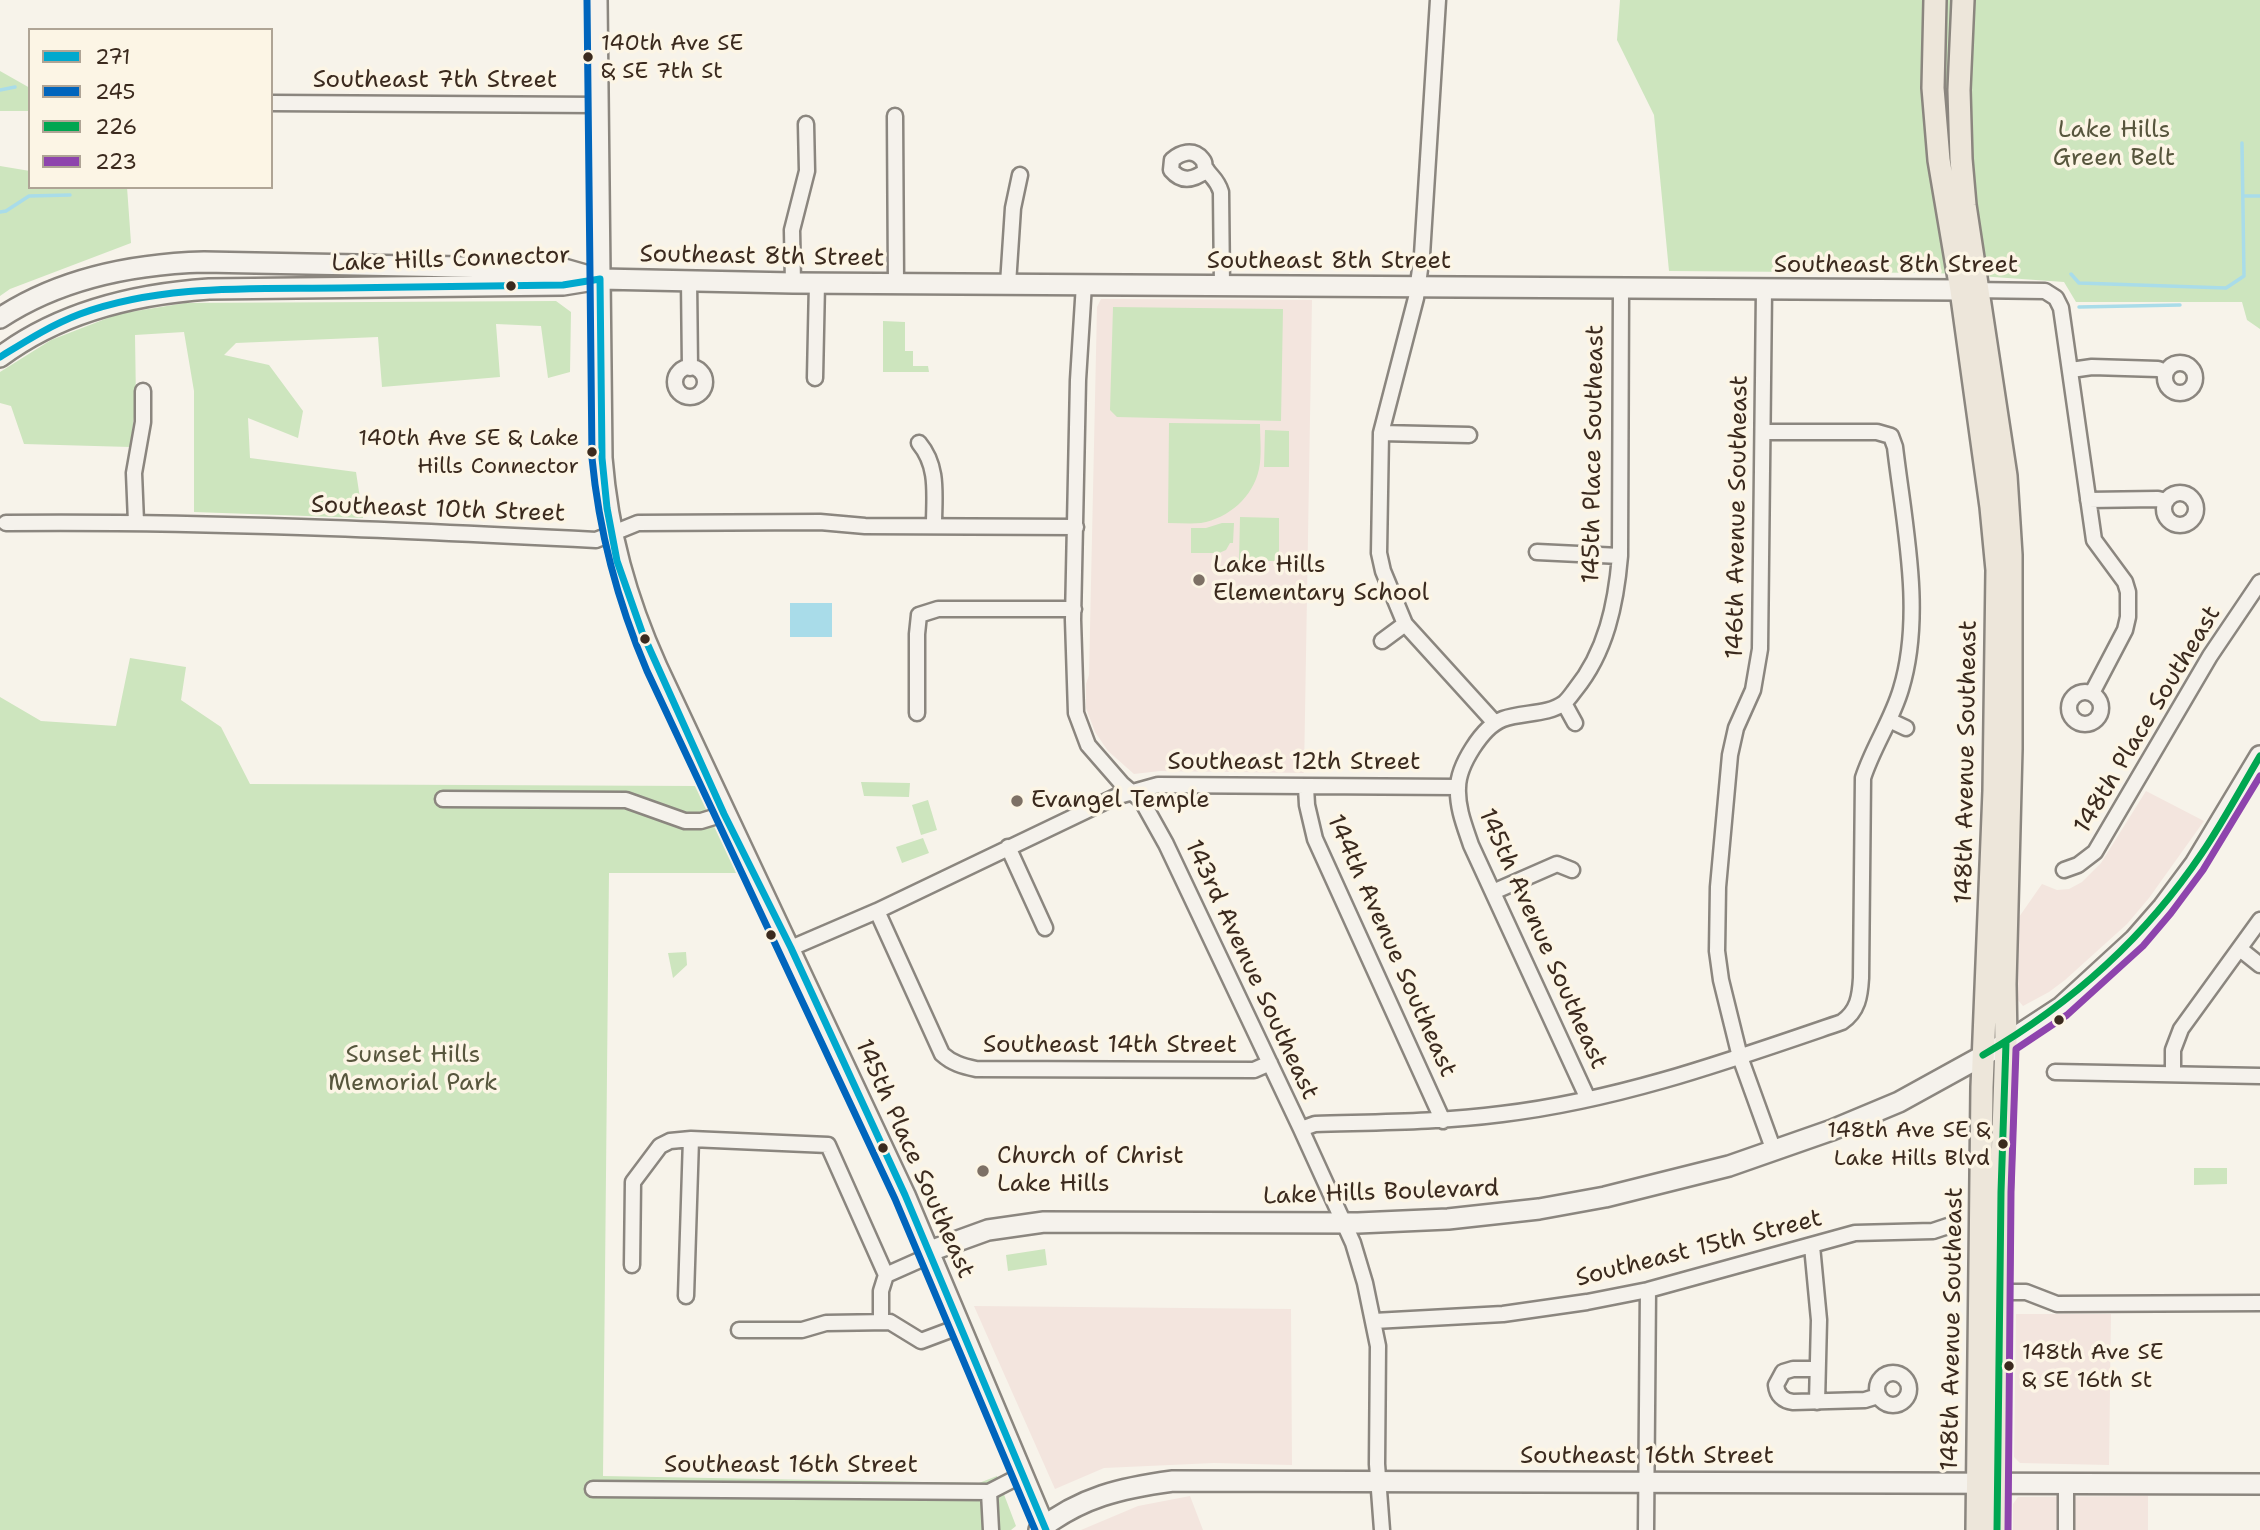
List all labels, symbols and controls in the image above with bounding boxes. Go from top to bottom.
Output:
legend [28,28,273,189]
place label: 140th Ave SE & SE 7th St [601,31,743,82]
text: 271 [95,43,131,71]
marker: 140th Ave SE & SE 7th St [581,50,595,64]
street label: Southeast 7th Street [313,67,557,95]
text: 245 [95,78,135,106]
text: 226 [95,113,137,141]
park label: Lake Hills Green Belt [2053,117,2175,173]
text: 223 [95,148,137,176]
street label: Southeast 8th Street [639,240,885,274]
street label: Lake Hills Connector [331,241,571,279]
street label: Southeast 8th Street [1207,248,1451,276]
street label: Southeast 8th Street [1774,252,2018,280]
unlabelled marker [504,279,518,293]
street label: 145th Place Southeast [1577,324,1611,584]
street label: 146th Avenue Southeast [1721,375,1755,659]
place label: 140th Ave SE & Lake Hills Connector [358,426,579,478]
marker: 140th Ave SE & Lake Hills Connector [585,445,599,459]
street label: Southeast 10th Street [310,491,566,529]
place label: Lake Hills Elementary School [1213,552,1429,608]
marker: Lake Hills Elementary School [1191,572,1207,588]
street label: 148th Place Southeast [2069,601,2227,839]
street label: 148th Avenue Southeast [1950,620,1984,904]
unlabelled marker [638,632,652,646]
street label: Southeast 12th Street [1167,749,1421,777]
place label: Evangel Temple [1031,787,1210,815]
marker: Evangel Temple [1009,793,1025,809]
street label: 145th Avenue Southeast [1471,804,1613,1074]
street label: 144th Avenue Southeast [1320,810,1462,1082]
street label: 143rd Avenue Southeast [1178,836,1324,1104]
unlabelled marker [764,928,778,942]
unlabelled marker [2052,1013,2066,1027]
street label: Southeast 14th Street [983,1032,1237,1060]
street label: 145th Place Southeast [848,1035,980,1283]
park label: Sunset Hills Memorial Park [328,1042,498,1098]
place label: 148th Ave SE & Lake Hills Blvd [1827,1118,1990,1170]
marker: 148th Ave SE & Lake Hills Blvd [1996,1137,2010,1151]
unlabelled marker [876,1141,890,1155]
place label: Church of Christ Lake Hills [997,1143,1184,1199]
marker: Church of Christ Lake Hills [975,1163,991,1179]
street label: Lake Hills Boulevard [1262,1174,1500,1212]
street label: 148th Avenue Southeast [1936,1187,1970,1471]
street label: Southeast 15th Street [1573,1204,1825,1294]
place label: 148th Ave SE & SE 16th St [2022,1340,2164,1392]
marker: 148th Ave SE & SE 16th St [2002,1359,2016,1373]
street label: Southeast 16th Street [1520,1443,1774,1471]
street label: Southeast 16th Street [664,1452,918,1480]

